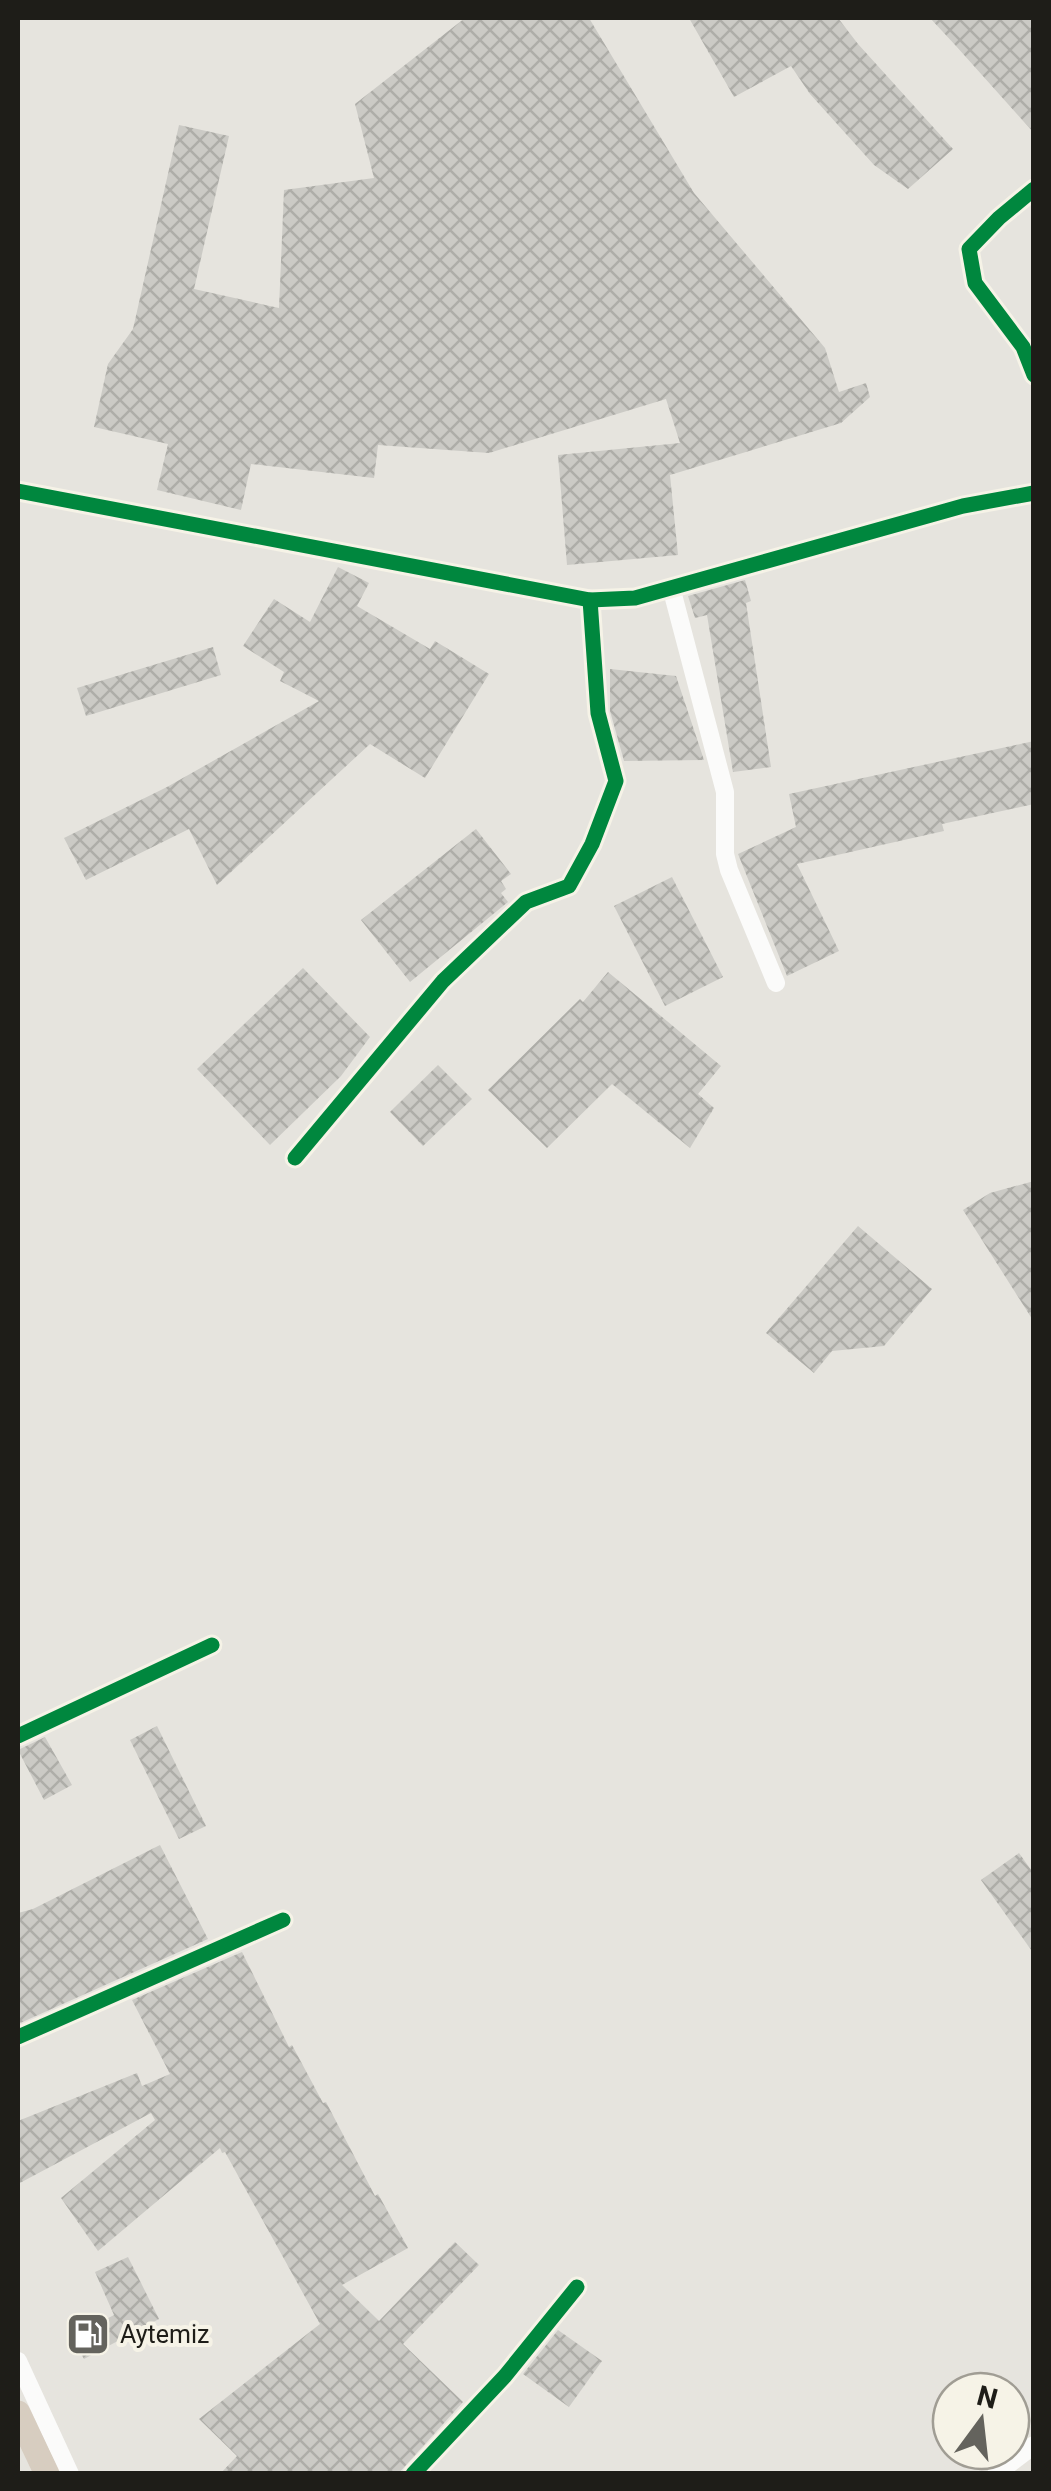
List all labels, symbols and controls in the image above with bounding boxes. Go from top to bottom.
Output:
fuel station icon: Aytemiz [65,2311,111,2357]
place label: Aytemiz [120,2320,209,2349]
north arrow [931,2371,1031,2471]
text: N [974,2379,1001,2416]

